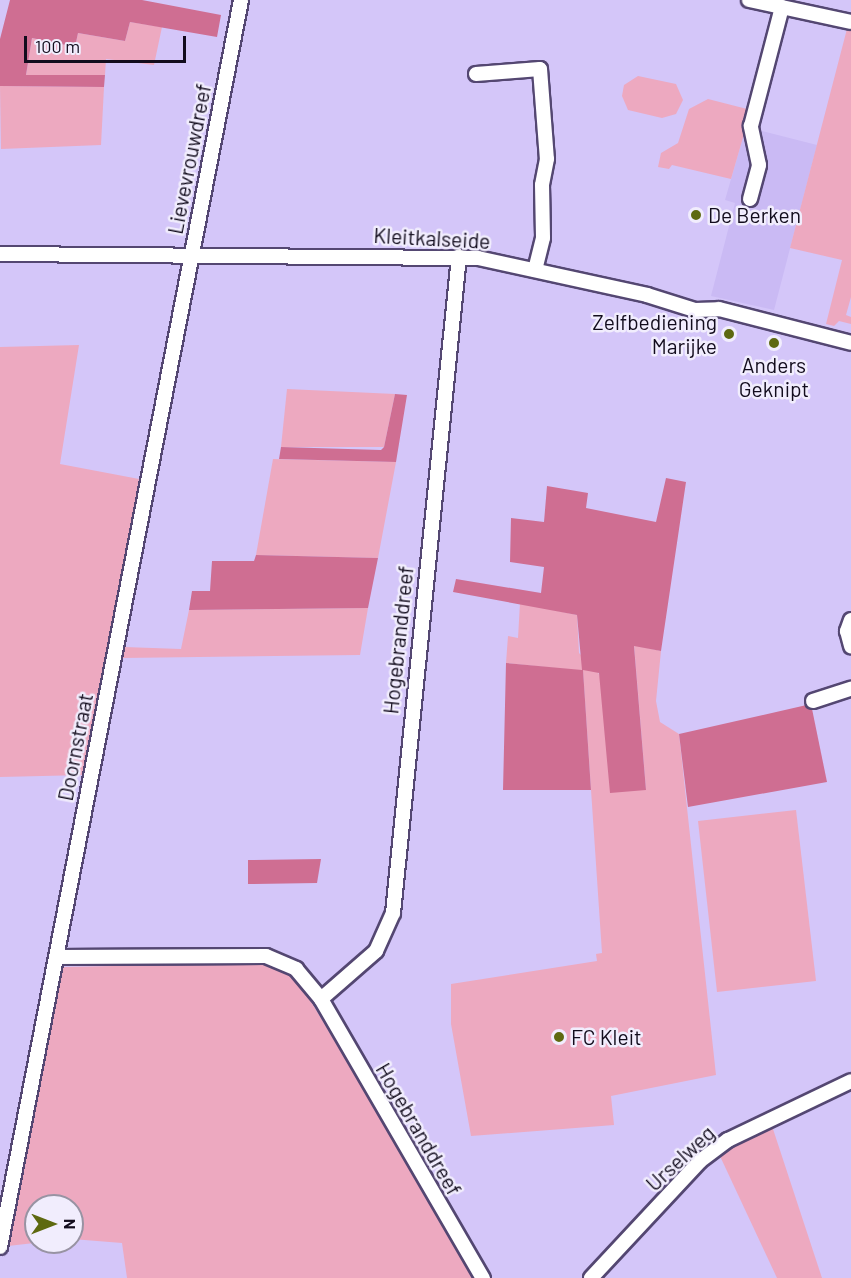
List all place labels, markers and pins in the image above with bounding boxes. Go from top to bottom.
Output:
place label: De Berken [708,202,801,228]
marker: De Berken [689,208,703,222]
place label: Zelfbediening Marijke [592,309,717,359]
marker: Zelfbediening Marijke [722,327,736,341]
marker: Anders Geknipt [767,336,781,350]
place label: Anders Geknipt [739,352,809,402]
place label: FC Kleit [571,1024,642,1050]
marker: FC Kleit [552,1030,566,1044]

